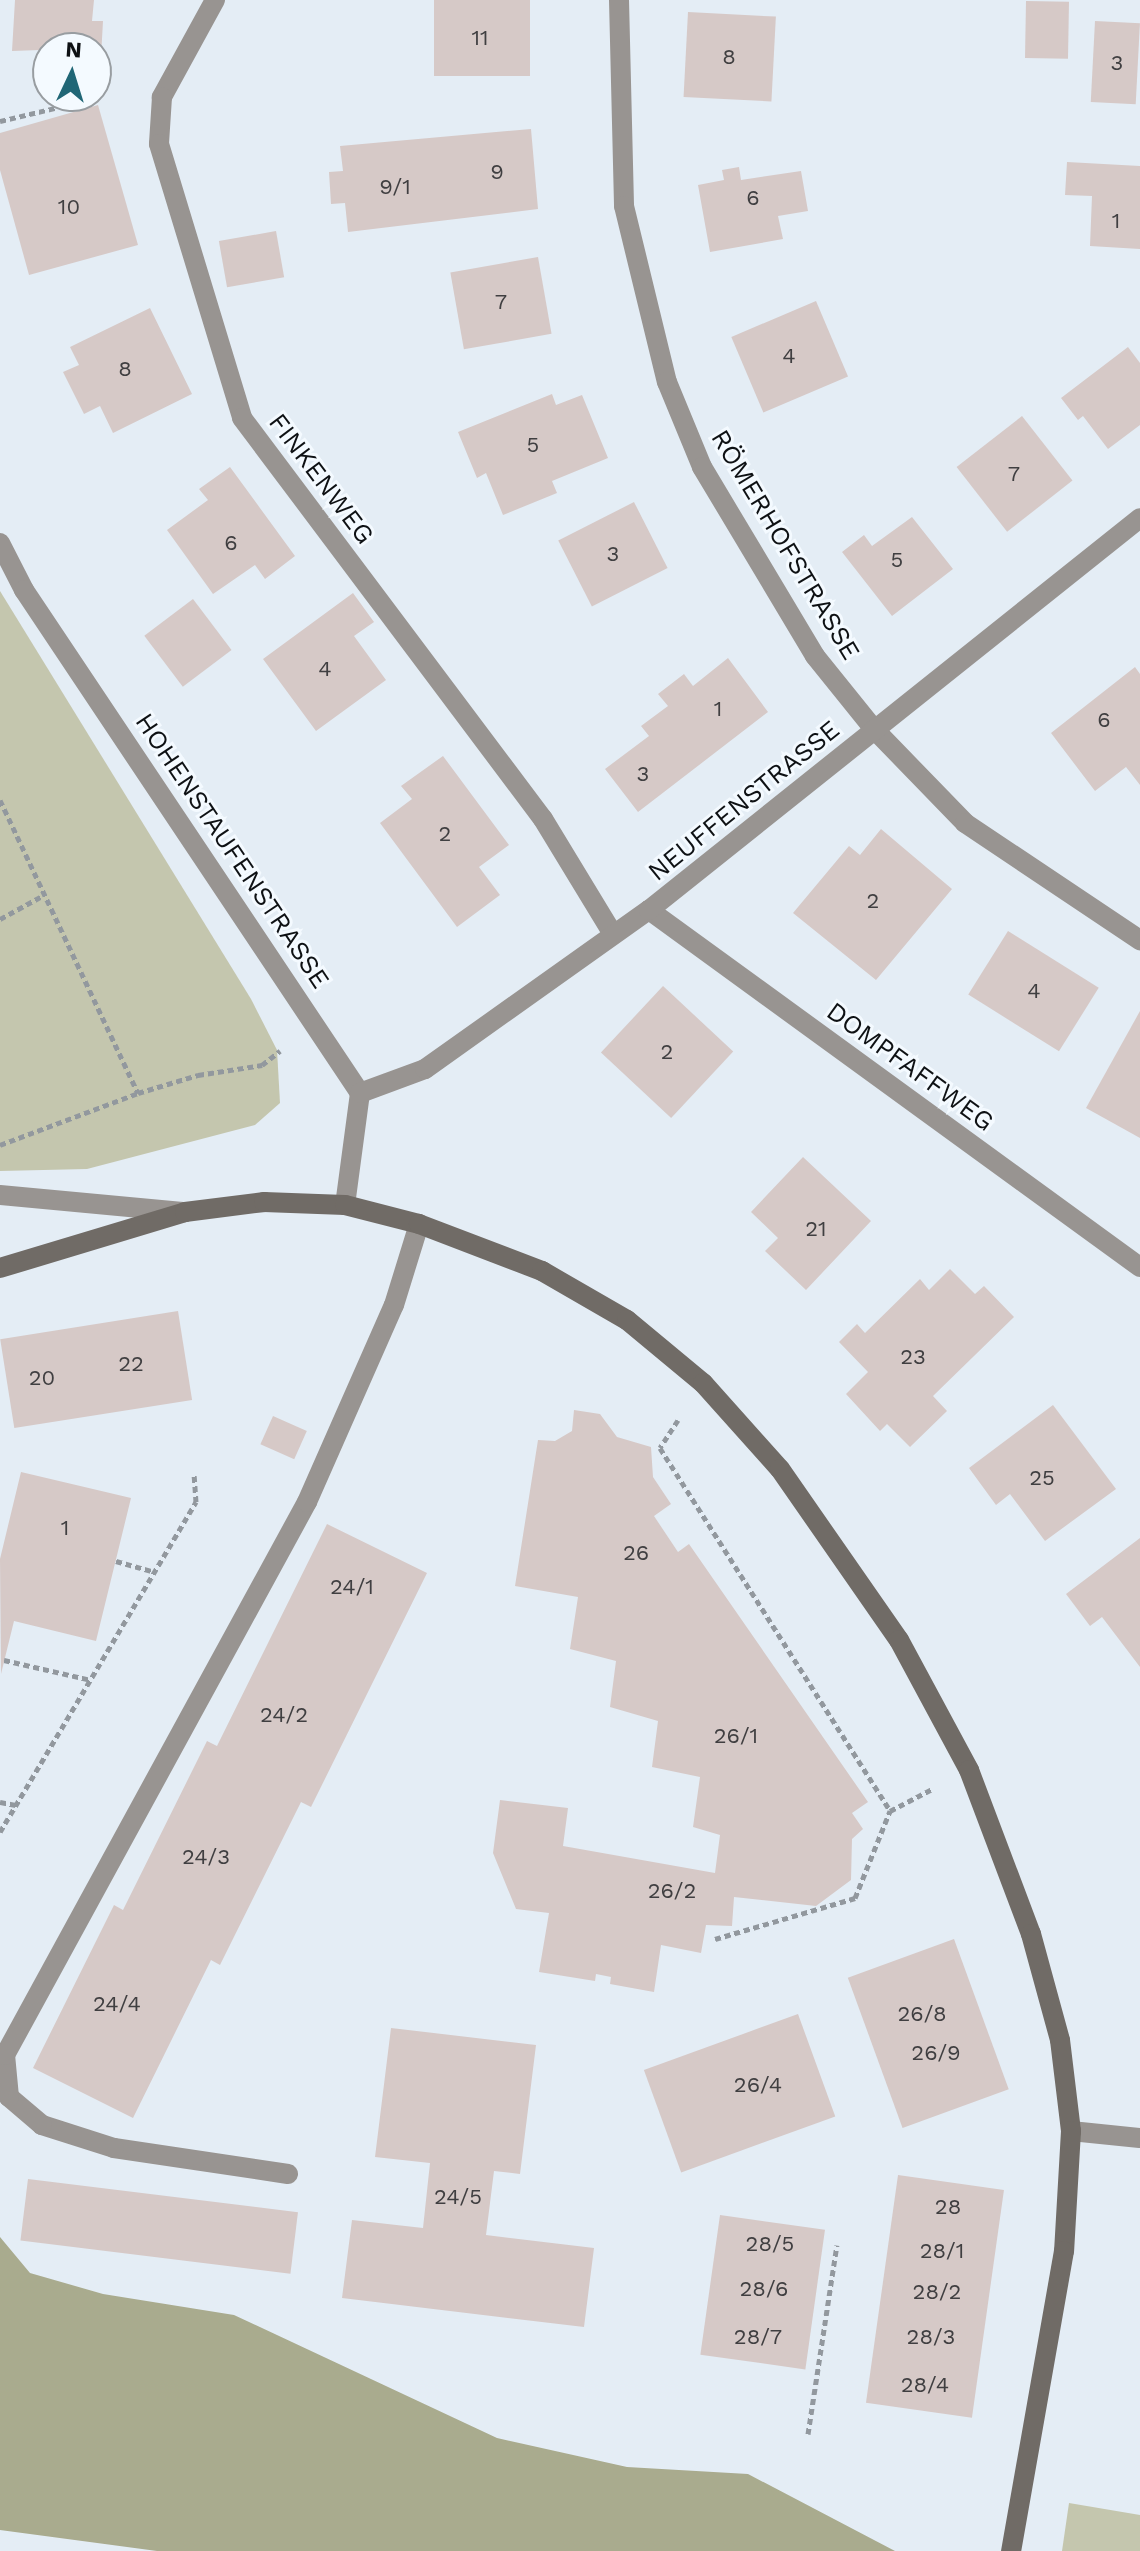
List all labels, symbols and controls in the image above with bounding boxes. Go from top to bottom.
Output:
house number: 11 [471,25,489,51]
north arrow [32,32,112,112]
text: N [65,37,83,63]
house number: 8 [722,44,736,70]
house number: 3 [1111,50,1123,76]
house number: 9 [490,159,504,185]
house number: 9/1 [379,174,411,200]
house number: 6 [746,185,760,211]
house number: 10 [58,194,80,220]
house number: 1 [1112,208,1120,234]
house number: 7 [495,289,507,315]
house number: 4 [782,343,796,369]
house number: 8 [118,356,132,382]
street label: FINKENWEG [262,408,380,550]
street label: RÖMERHOFSTRASSE [704,424,866,666]
house number: 5 [527,432,539,458]
house number: 7 [1008,461,1020,487]
house number: 6 [224,530,238,556]
house number: 3 [607,541,619,567]
house number: 5 [891,547,903,573]
house number: 4 [318,656,332,682]
house number: 1 [714,696,722,722]
house number: 6 [1097,707,1111,733]
street label: HOHENSTAUFENSTRASSE [128,708,336,994]
street label: NEUFFENSTRASSE [642,714,846,888]
house number: 3 [637,761,649,787]
house number: 2 [439,821,451,847]
house number: 2 [867,888,879,914]
house number: 4 [1027,978,1041,1004]
street label: DOMPFAFFWEG [820,996,1000,1138]
house number: 2 [661,1039,673,1065]
house number: 21 [805,1216,827,1242]
house number: 23 [900,1344,926,1370]
house number: 22 [118,1351,144,1377]
house number: 20 [29,1365,55,1391]
house number: 25 [1029,1465,1055,1491]
house number: 1 [61,1515,69,1541]
house number: 26 [623,1540,649,1566]
house number: 24/1 [330,1574,374,1600]
house number: 24/2 [260,1702,308,1728]
house number: 26/1 [714,1723,758,1749]
house number: 24/3 [182,1844,230,1870]
house number: 26/2 [648,1878,696,1904]
house number: 24/4 [93,1991,141,2017]
house number: 26/8 [897,2001,947,2027]
house number: 26/9 [911,2040,961,2066]
house number: 26/4 [734,2072,782,2098]
house number: 24/5 [434,2184,482,2210]
house number: 28 [935,2194,961,2220]
house number: 28/5 [746,2231,794,2257]
house number: 28/1 [920,2238,964,2264]
house number: 28/6 [740,2276,788,2302]
house number: 28/2 [913,2279,961,2305]
house number: 28/7 [734,2324,782,2350]
house number: 28/3 [907,2324,955,2350]
house number: 28/4 [901,2372,949,2398]

